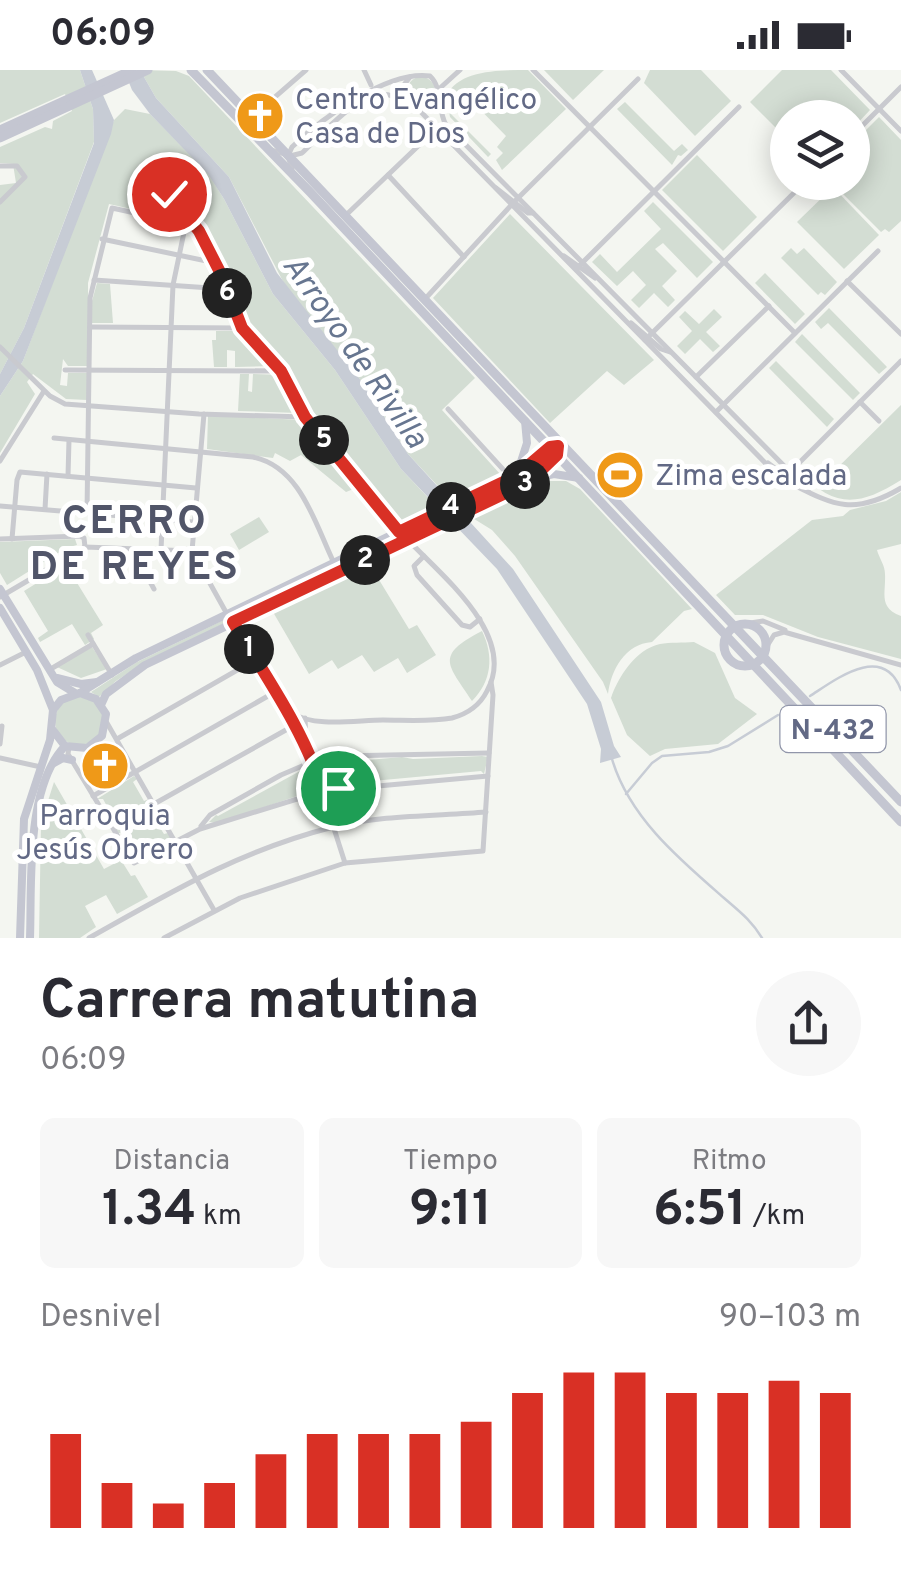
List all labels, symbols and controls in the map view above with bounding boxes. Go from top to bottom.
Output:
text: 06:09 [50,11,156,60]
place label: Centro Evangélico Casa de Dios [295,83,537,154]
church icon: Centro Evangélico Casa de Dios [234,90,286,142]
map controls [770,100,870,200]
button: layers [770,100,870,200]
pin [127,152,212,237]
icon: check [142,167,197,222]
water label: Arroyo de Rivilla [272,248,435,457]
pin: 6 [202,268,252,318]
text: 6 [218,275,236,311]
pin: 5 [299,415,349,465]
text: 5 [315,422,333,458]
sports icon: Zima escalada [594,449,646,501]
pin: 3 [500,459,550,509]
place label: Zima escalada [655,459,847,496]
text: 3 [517,466,533,502]
pin: 4 [426,482,476,532]
text: 4 [442,489,460,525]
district label: CERRO DE REYES [30,498,240,594]
pin: 2 [340,535,390,585]
text: 2 [356,542,374,578]
pin: 1 [224,624,274,674]
text: 1 [243,631,255,667]
road number: N-432 [780,706,886,752]
church icon: Parroquia Jesús Obrero [79,740,131,792]
pin [296,746,381,831]
icon: arrive [311,761,366,816]
place label: Parroquia Jesús Obrero [16,799,194,870]
text: Carrera matutina [40,968,480,1038]
button: share [756,971,861,1076]
text: 06:09 [40,1041,127,1081]
text: Distancia [114,1144,230,1180]
text: Tiempo [403,1144,498,1180]
text: Ritmo [692,1144,767,1180]
text: 1.34 [102,1180,196,1243]
text: 9:11 [409,1180,492,1243]
text: 6:51 [653,1180,746,1243]
text: km [196,1199,242,1235]
text: /km [746,1199,805,1235]
text: Desnivel [40,1298,161,1338]
text: 90–103 m [719,1298,861,1338]

